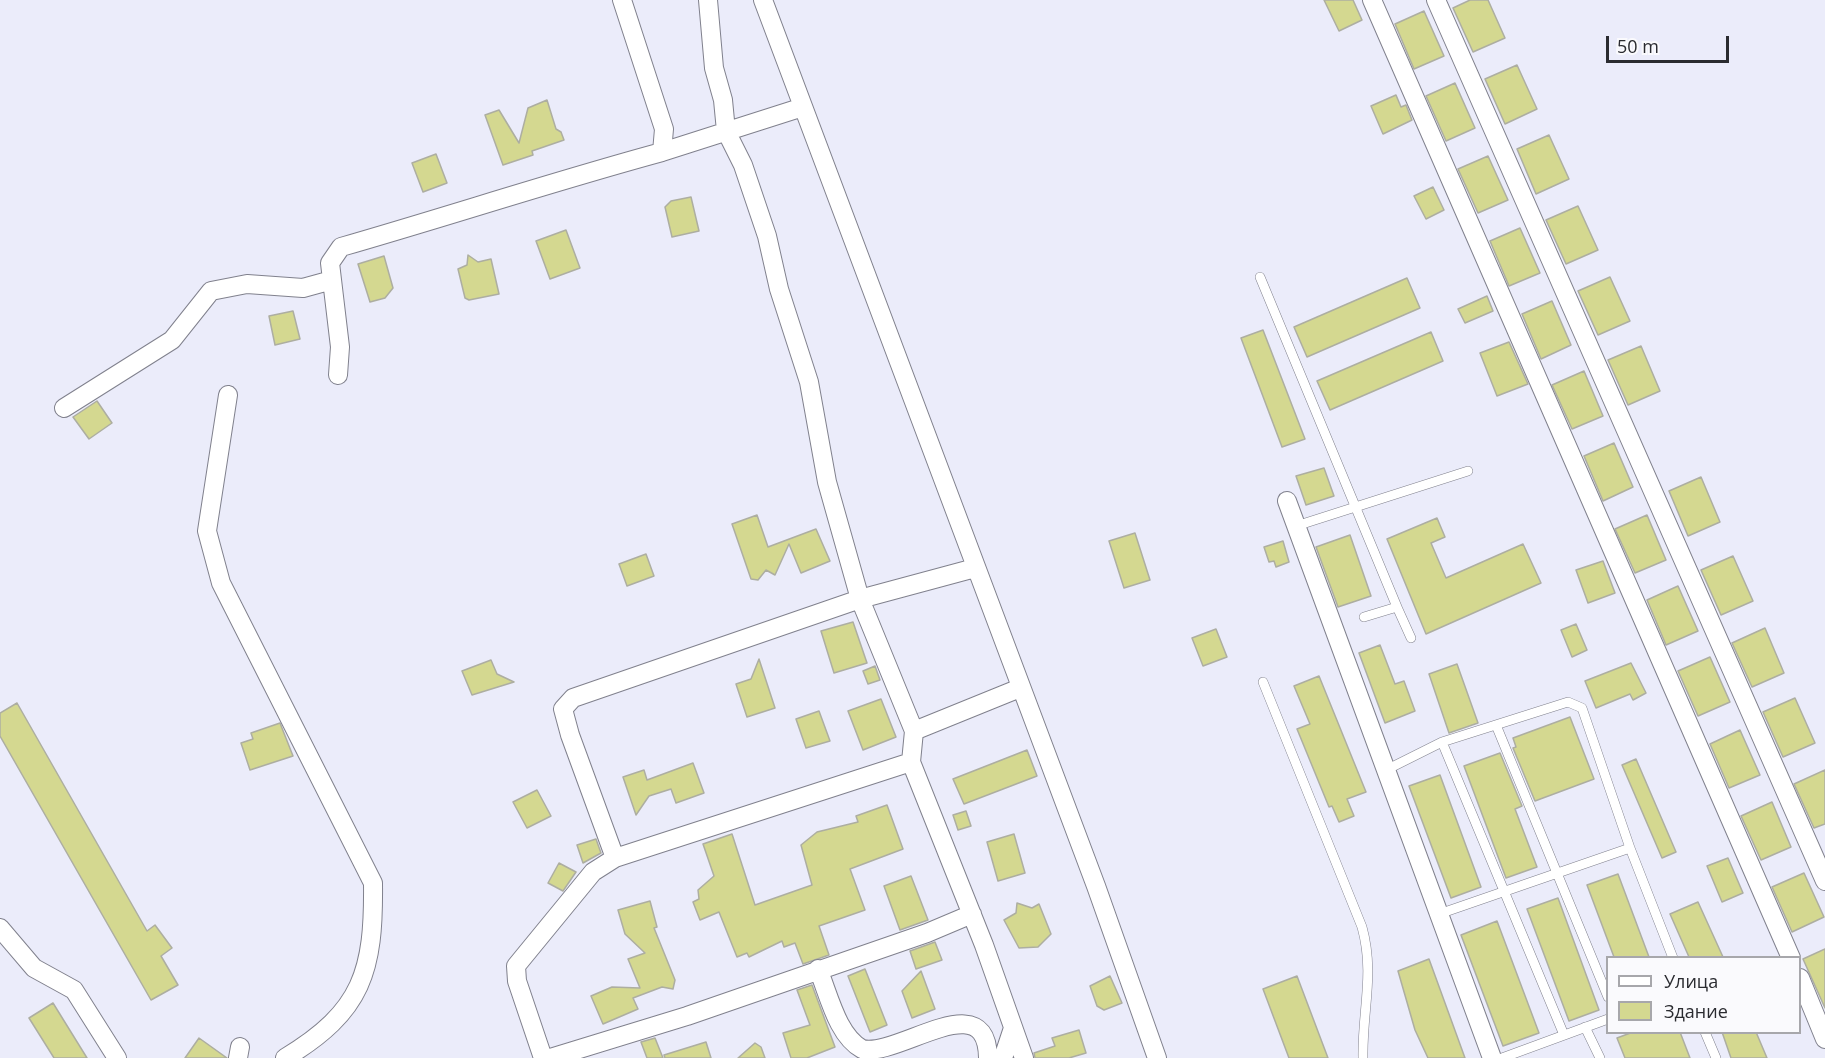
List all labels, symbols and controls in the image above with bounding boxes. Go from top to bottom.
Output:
scale bar [1609,24,1732,62]
text: 50 m [1617,34,1659,58]
legend [1606,956,1801,1034]
text: Улица [1664,969,1718,993]
text: Здание [1664,999,1728,1023]

